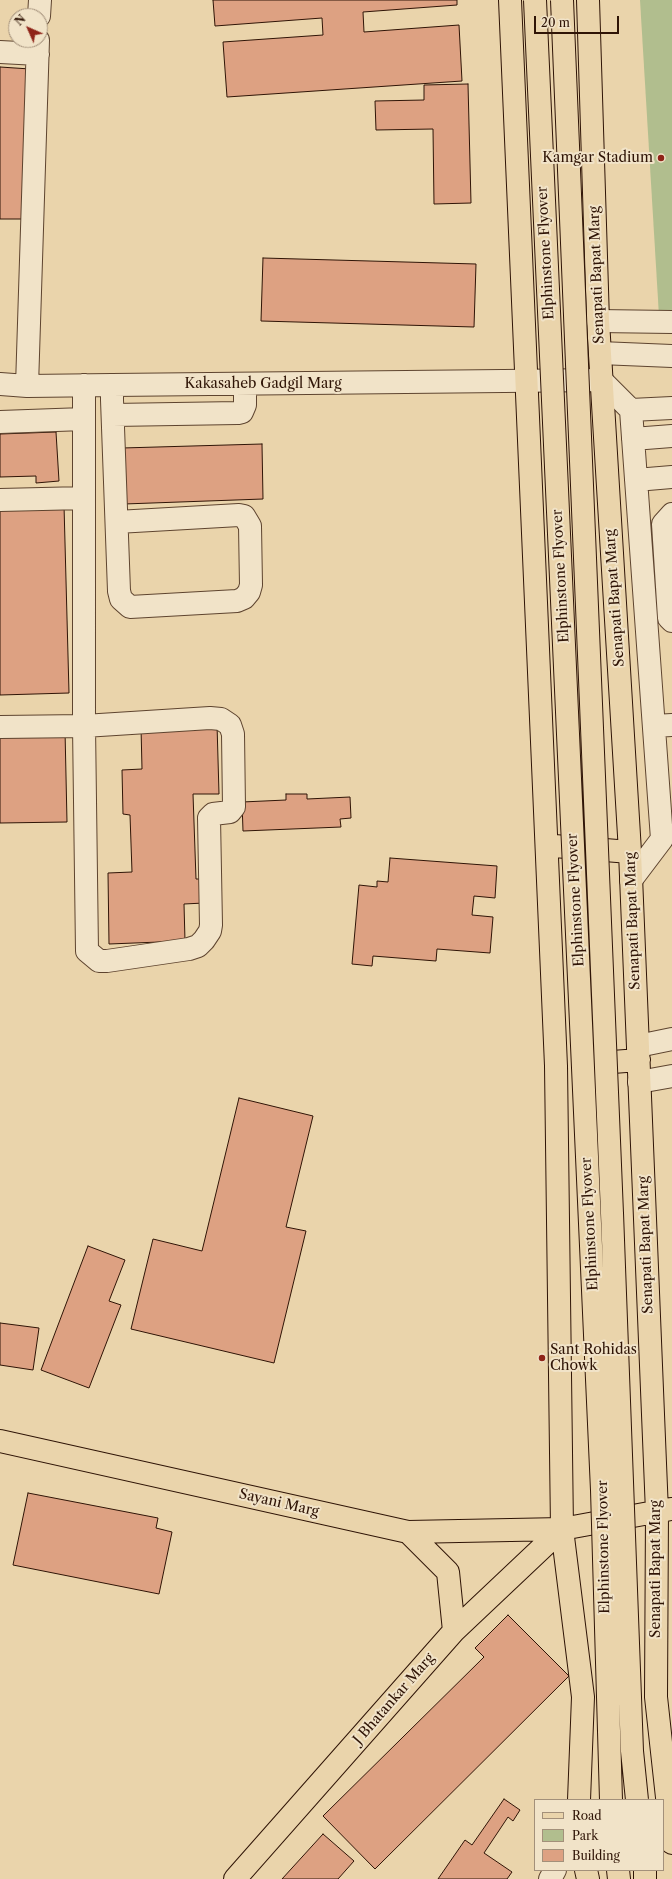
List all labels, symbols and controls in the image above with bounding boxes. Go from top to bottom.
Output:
north arrow [8,8,48,48]
scale bar [536,8,621,34]
text: N [12,12,29,29]
text: 20 m [541,15,570,30]
place label: Kamgar Stadium [542,150,653,166]
marker: Kamgar Stadium [656,153,666,163]
street label: Elphinstone Flyover [534,186,558,320]
street label: Senapati Bapat Marg [586,206,608,344]
street label: Kakasaheb Gadgil Marg [184,376,342,392]
street label: Elphinstone Flyover [549,509,573,643]
street label: Senapati Bapat Marg [602,529,628,667]
street label: Elphinstone Flyover [564,833,588,967]
street label: Senapati Bapat Marg [622,852,644,990]
street label: Elphinstone Flyover [578,1157,602,1291]
street label: Senapati Bapat Marg [635,1176,657,1314]
place label: Sant Rohidas Chowk [550,1342,637,1374]
marker: Sant Rohidas Chowk [537,1353,547,1363]
street label: Elphinstone Flyover [594,1480,614,1614]
street label: Sayani Marg [237,1486,321,1520]
street label: Senapati Bapat Marg [648,1500,664,1638]
street label: J Bhatankar Marg [350,1650,438,1748]
legend [534,1799,664,1871]
text: Road [572,1808,602,1823]
text: Park [572,1828,598,1843]
text: Building [572,1848,620,1863]

